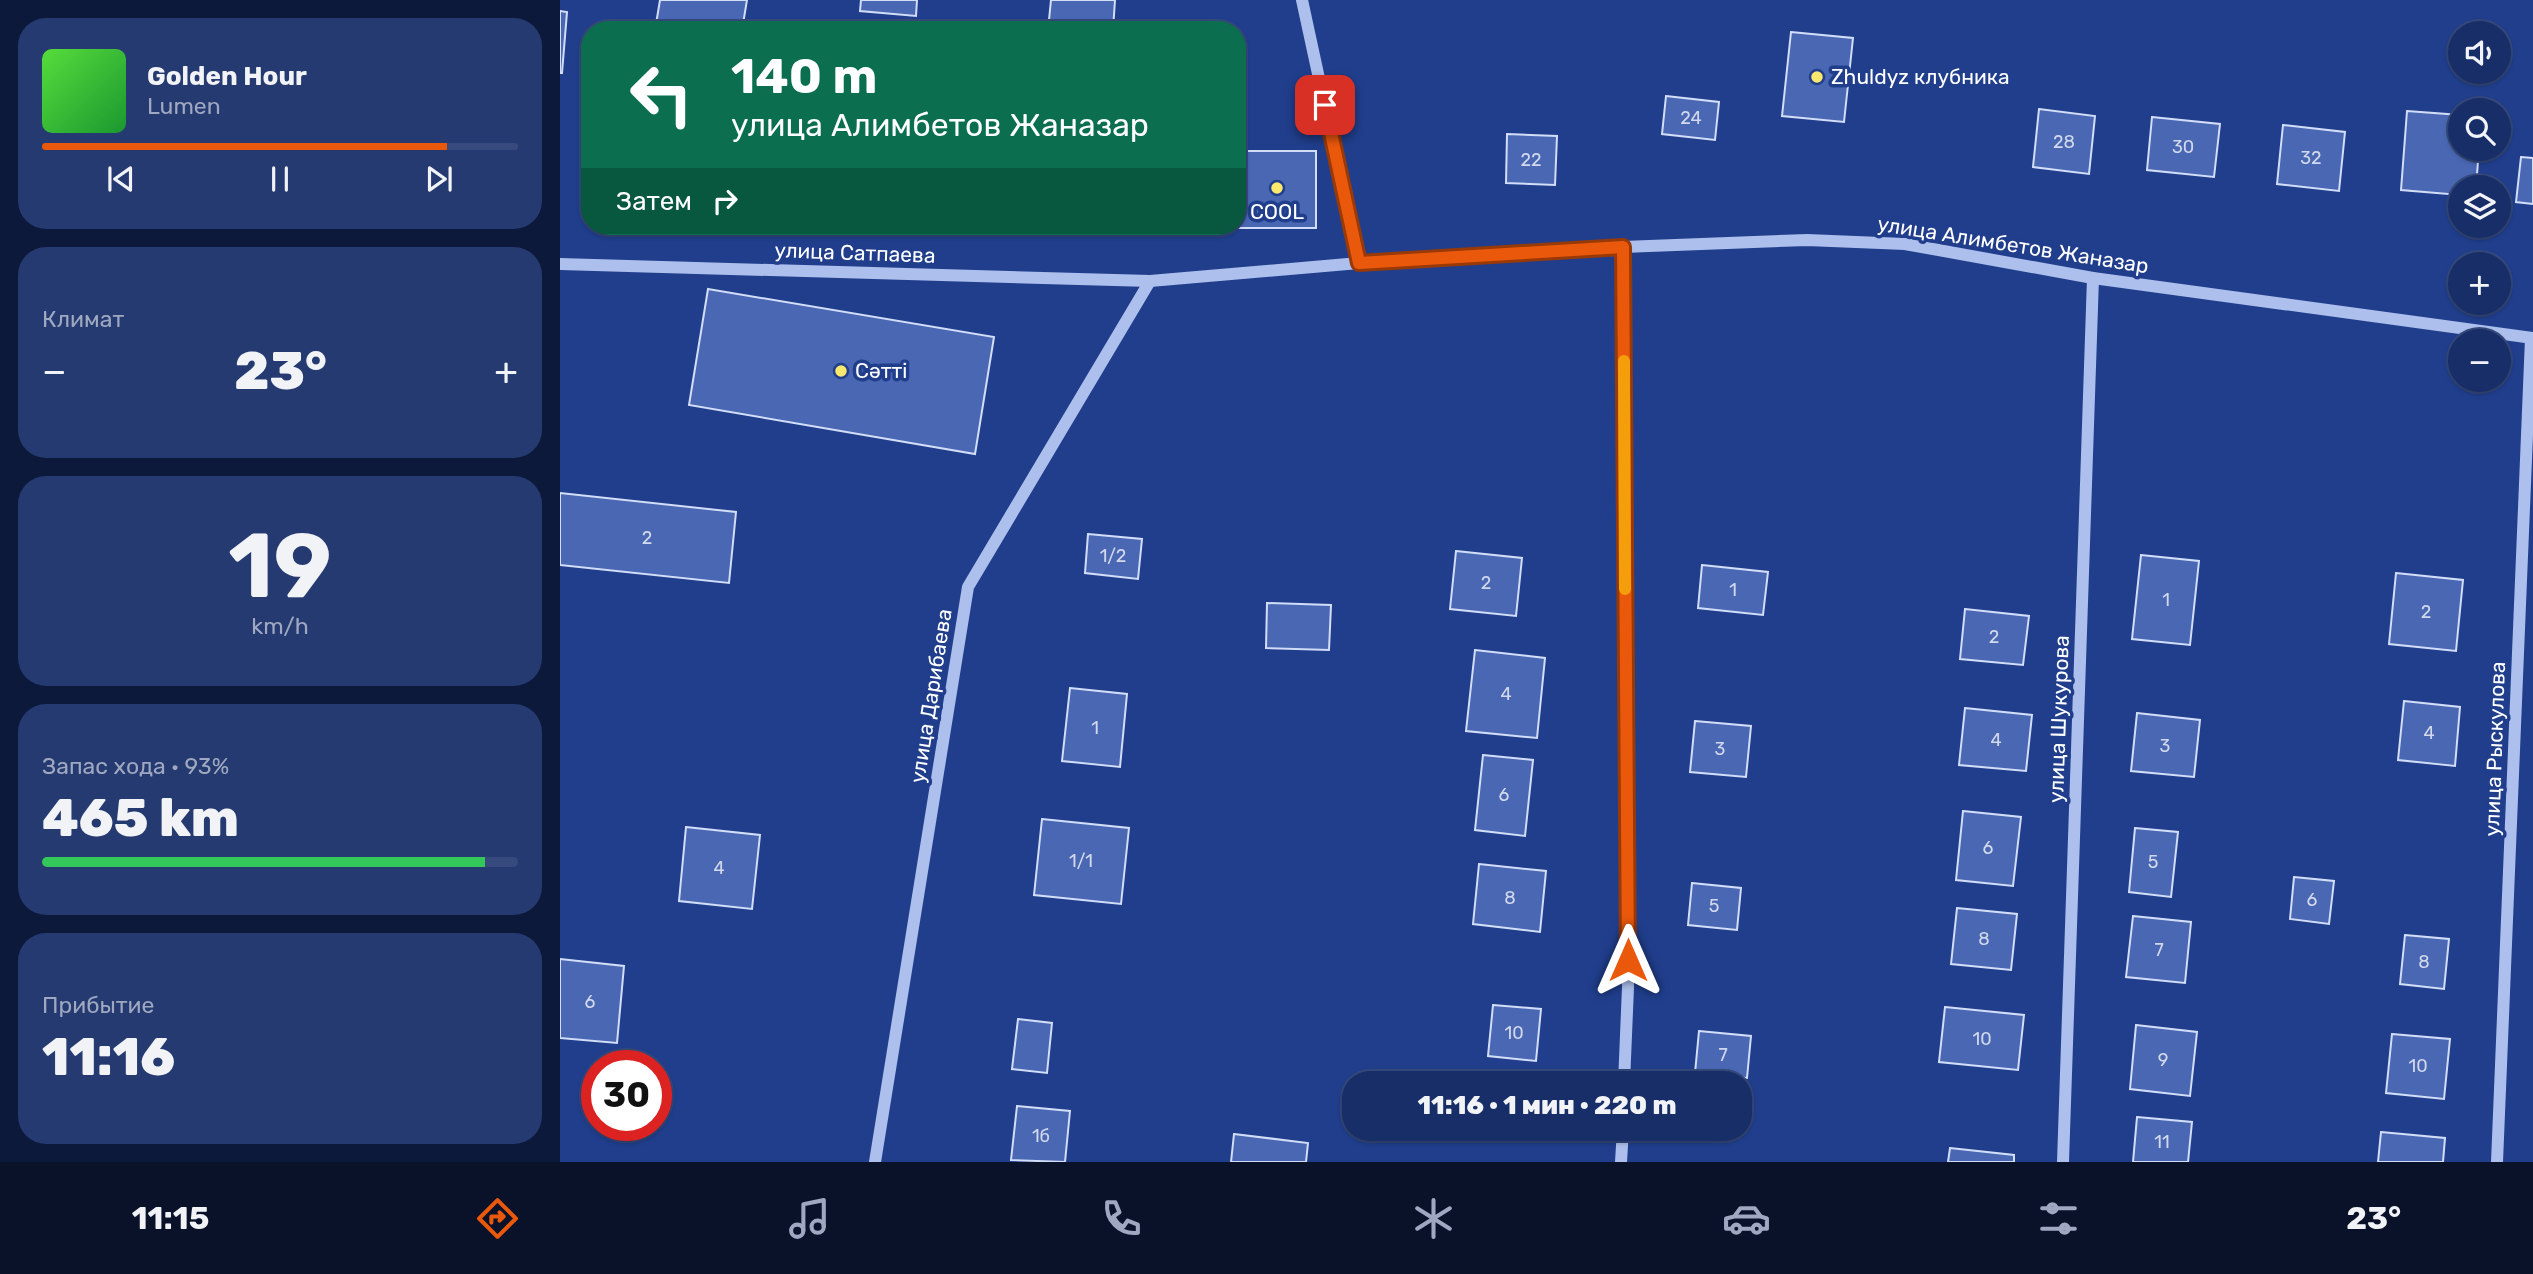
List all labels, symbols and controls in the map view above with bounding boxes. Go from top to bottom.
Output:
map controls [2448,21,2511,392]
button: sound [2448,21,2511,84]
text: 140 m [731,47,877,105]
icon: left [616,49,707,140]
text: Golden Hour [147,61,307,92]
place label: Zhuldyz клубника [1831,64,2010,89]
marker: Zhuldyz клубника [1809,69,1825,85]
pin [1295,75,1355,135]
icon: arrive [1306,86,1344,124]
text: Lumen [147,92,221,120]
button: search [2448,98,2511,161]
text: улица Алимбетов Жаназар [731,106,1149,144]
house number: 24 [1680,107,1702,129]
house number: 28 [2053,131,2075,153]
house number: 30 [2172,136,2194,158]
house number: 32 [2300,147,2322,169]
house number: 22 [1520,149,1542,171]
icon: previous [102,160,140,198]
icon: pause [261,160,299,198]
icon: next [420,160,458,198]
button: layers [2448,175,2511,238]
marker: COOL [1269,180,1285,196]
icon: right [706,182,744,220]
text: Затем [616,186,692,217]
place label: COOL [1250,199,1304,224]
street label: улица Алимбетов Жаназар [1876,211,2150,278]
street label: улица Сатпаева [774,237,936,268]
button: + [2448,252,2511,315]
text: Климат [42,305,124,333]
button: − [2448,329,2511,392]
text: 23° [234,340,327,402]
text: − [42,348,67,394]
text: + [494,348,518,394]
place label: Сәтті [855,358,907,383]
marker: Сәтті [833,363,849,379]
text: 19 [228,512,332,620]
house number: 2 [642,527,652,549]
house number: 1/2 [1100,545,1126,567]
house number: 2 [1481,572,1491,594]
house number: 1 [1729,579,1737,601]
house number: 1 [2162,589,2170,611]
house number: 2 [2421,601,2431,623]
street label: улица Дарибаева [904,607,957,785]
text: km/h [251,612,309,640]
house number: 2 [1989,626,1999,648]
street label: улица Шукурова [2043,635,2074,803]
street label: улица Рыскулова [2479,661,2510,837]
house number: 4 [1500,683,1512,705]
house number: 1 [1091,717,1099,739]
house number: 4 [2423,722,2435,744]
house number: 4 [1990,729,2002,751]
house number: 3 [2160,735,2170,757]
house number: 3 [1715,738,1725,760]
text: Запас хода · 93% [42,752,229,780]
house number: 6 [1499,784,1510,806]
text: 465 km [42,787,239,849]
house number: 6 [1983,837,1994,859]
house number: 1/1 [1069,850,1093,872]
house number: 5 [2148,851,2158,873]
house number: 4 [713,857,725,879]
house number: 8 [1504,887,1516,909]
house number: 6 [2307,889,2318,911]
house number: 5 [1709,895,1719,917]
position arrow [1591,923,1665,997]
house number: 8 [1978,928,1990,950]
house number: 7 [2154,939,2164,961]
house number: 8 [2418,951,2430,973]
text: Прибытие [42,991,154,1019]
house number: 6 [585,991,596,1013]
house number: 10 [1504,1022,1524,1044]
text: 11:16 [42,1026,175,1088]
house number: 10 [1972,1028,1992,1050]
house number: 7 [1718,1044,1728,1066]
house number: 9 [2158,1049,2168,1071]
speed limit sign: 30 [581,1050,672,1141]
house number: 10 [2408,1055,2428,1077]
text: 11:16 · 1 мин · 220 m [1417,1090,1677,1121]
house number: 1б [1032,1125,1050,1147]
house number: 11 [2154,1131,2170,1153]
icon: directions [473,1194,522,1243]
icon: music [785,1194,834,1243]
icon: phone [1097,1194,1146,1243]
icon: climate [1409,1194,1458,1243]
icon: car [1722,1194,1771,1243]
icon: filters [2034,1194,2083,1243]
text: 11:15 [132,1199,209,1237]
text: 23° [2346,1199,2401,1237]

